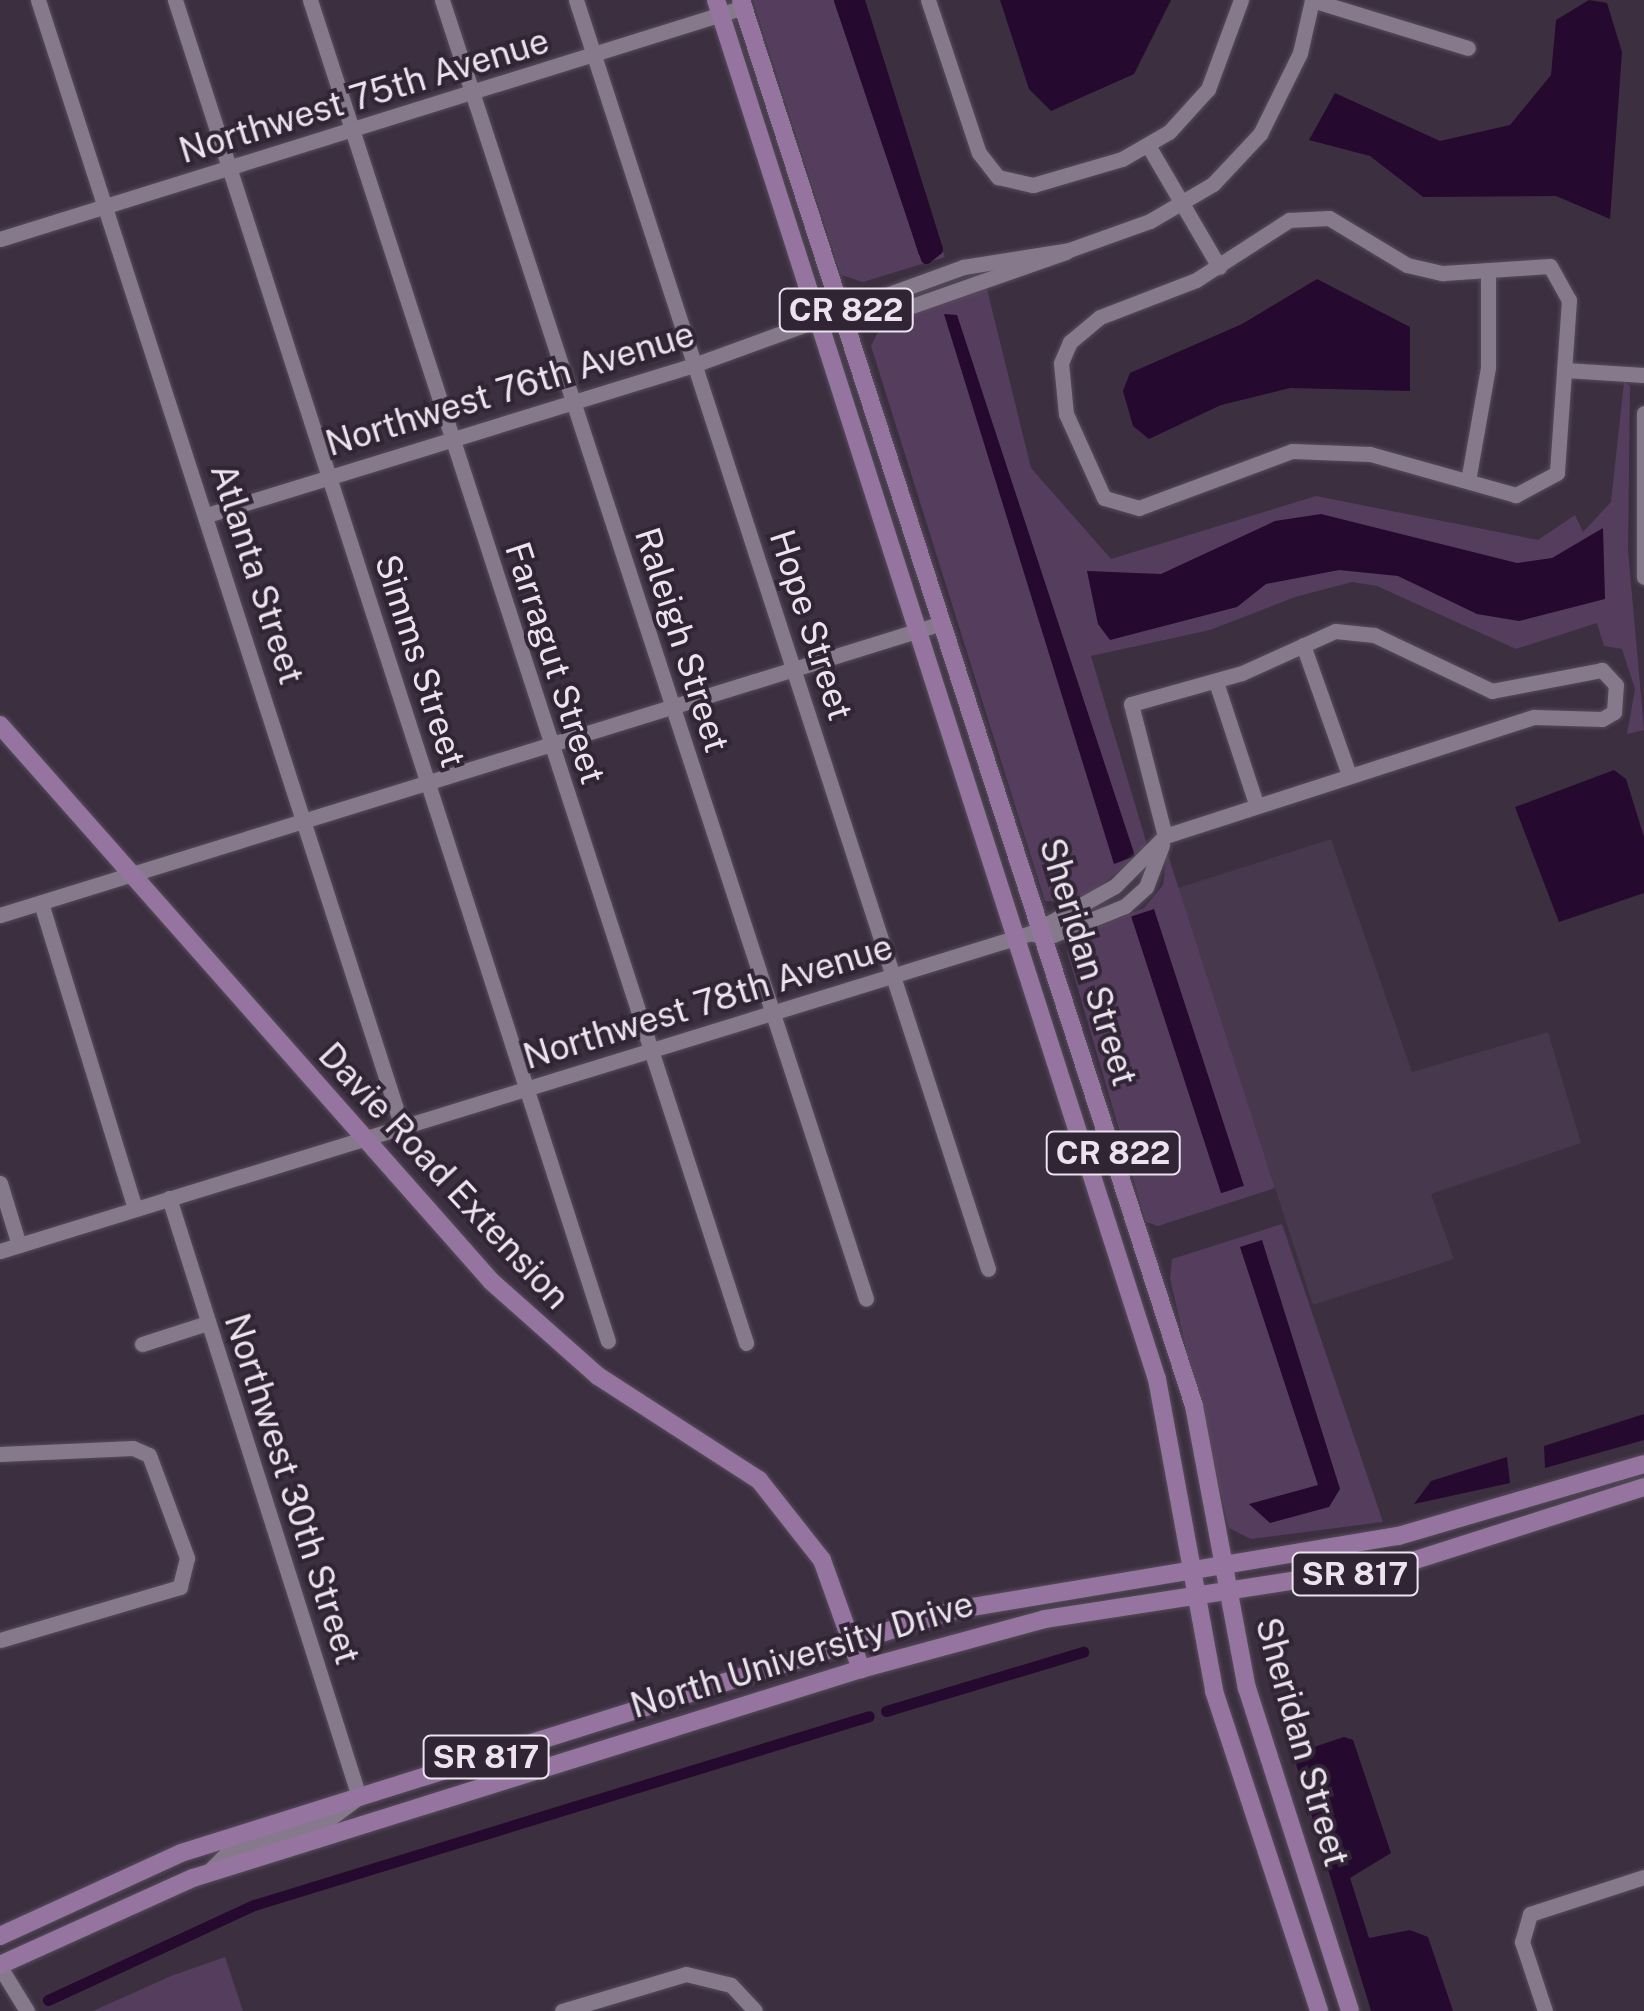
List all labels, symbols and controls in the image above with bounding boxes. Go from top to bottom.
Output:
street label: Northwest 75th Avenue [174,20,554,172]
road number: CR 822 [778,283,914,337]
street label: Northwest 76th Avenue [321,313,699,465]
street label: Atlanta Street [202,458,312,690]
street label: Raleigh Street [626,522,738,758]
street label: Hope Street [760,524,862,726]
street label: Farragut Street [496,537,614,789]
street label: Simms Street [366,549,474,773]
street label: Sheridan Street [1030,833,1146,1091]
street label: Northwest 78th Avenue [518,926,898,1078]
street label: Davie Road Extension [310,1034,578,1318]
road number: CR 822 [1046,1126,1180,1180]
street label: Northwest 30th Street [215,1308,369,1670]
road number: SR 817 [1290,1547,1420,1601]
street label: North University Drive [625,1583,979,1727]
street label: Sheridan Street [1246,1613,1358,1871]
road number: SR 817 [421,1730,551,1784]

